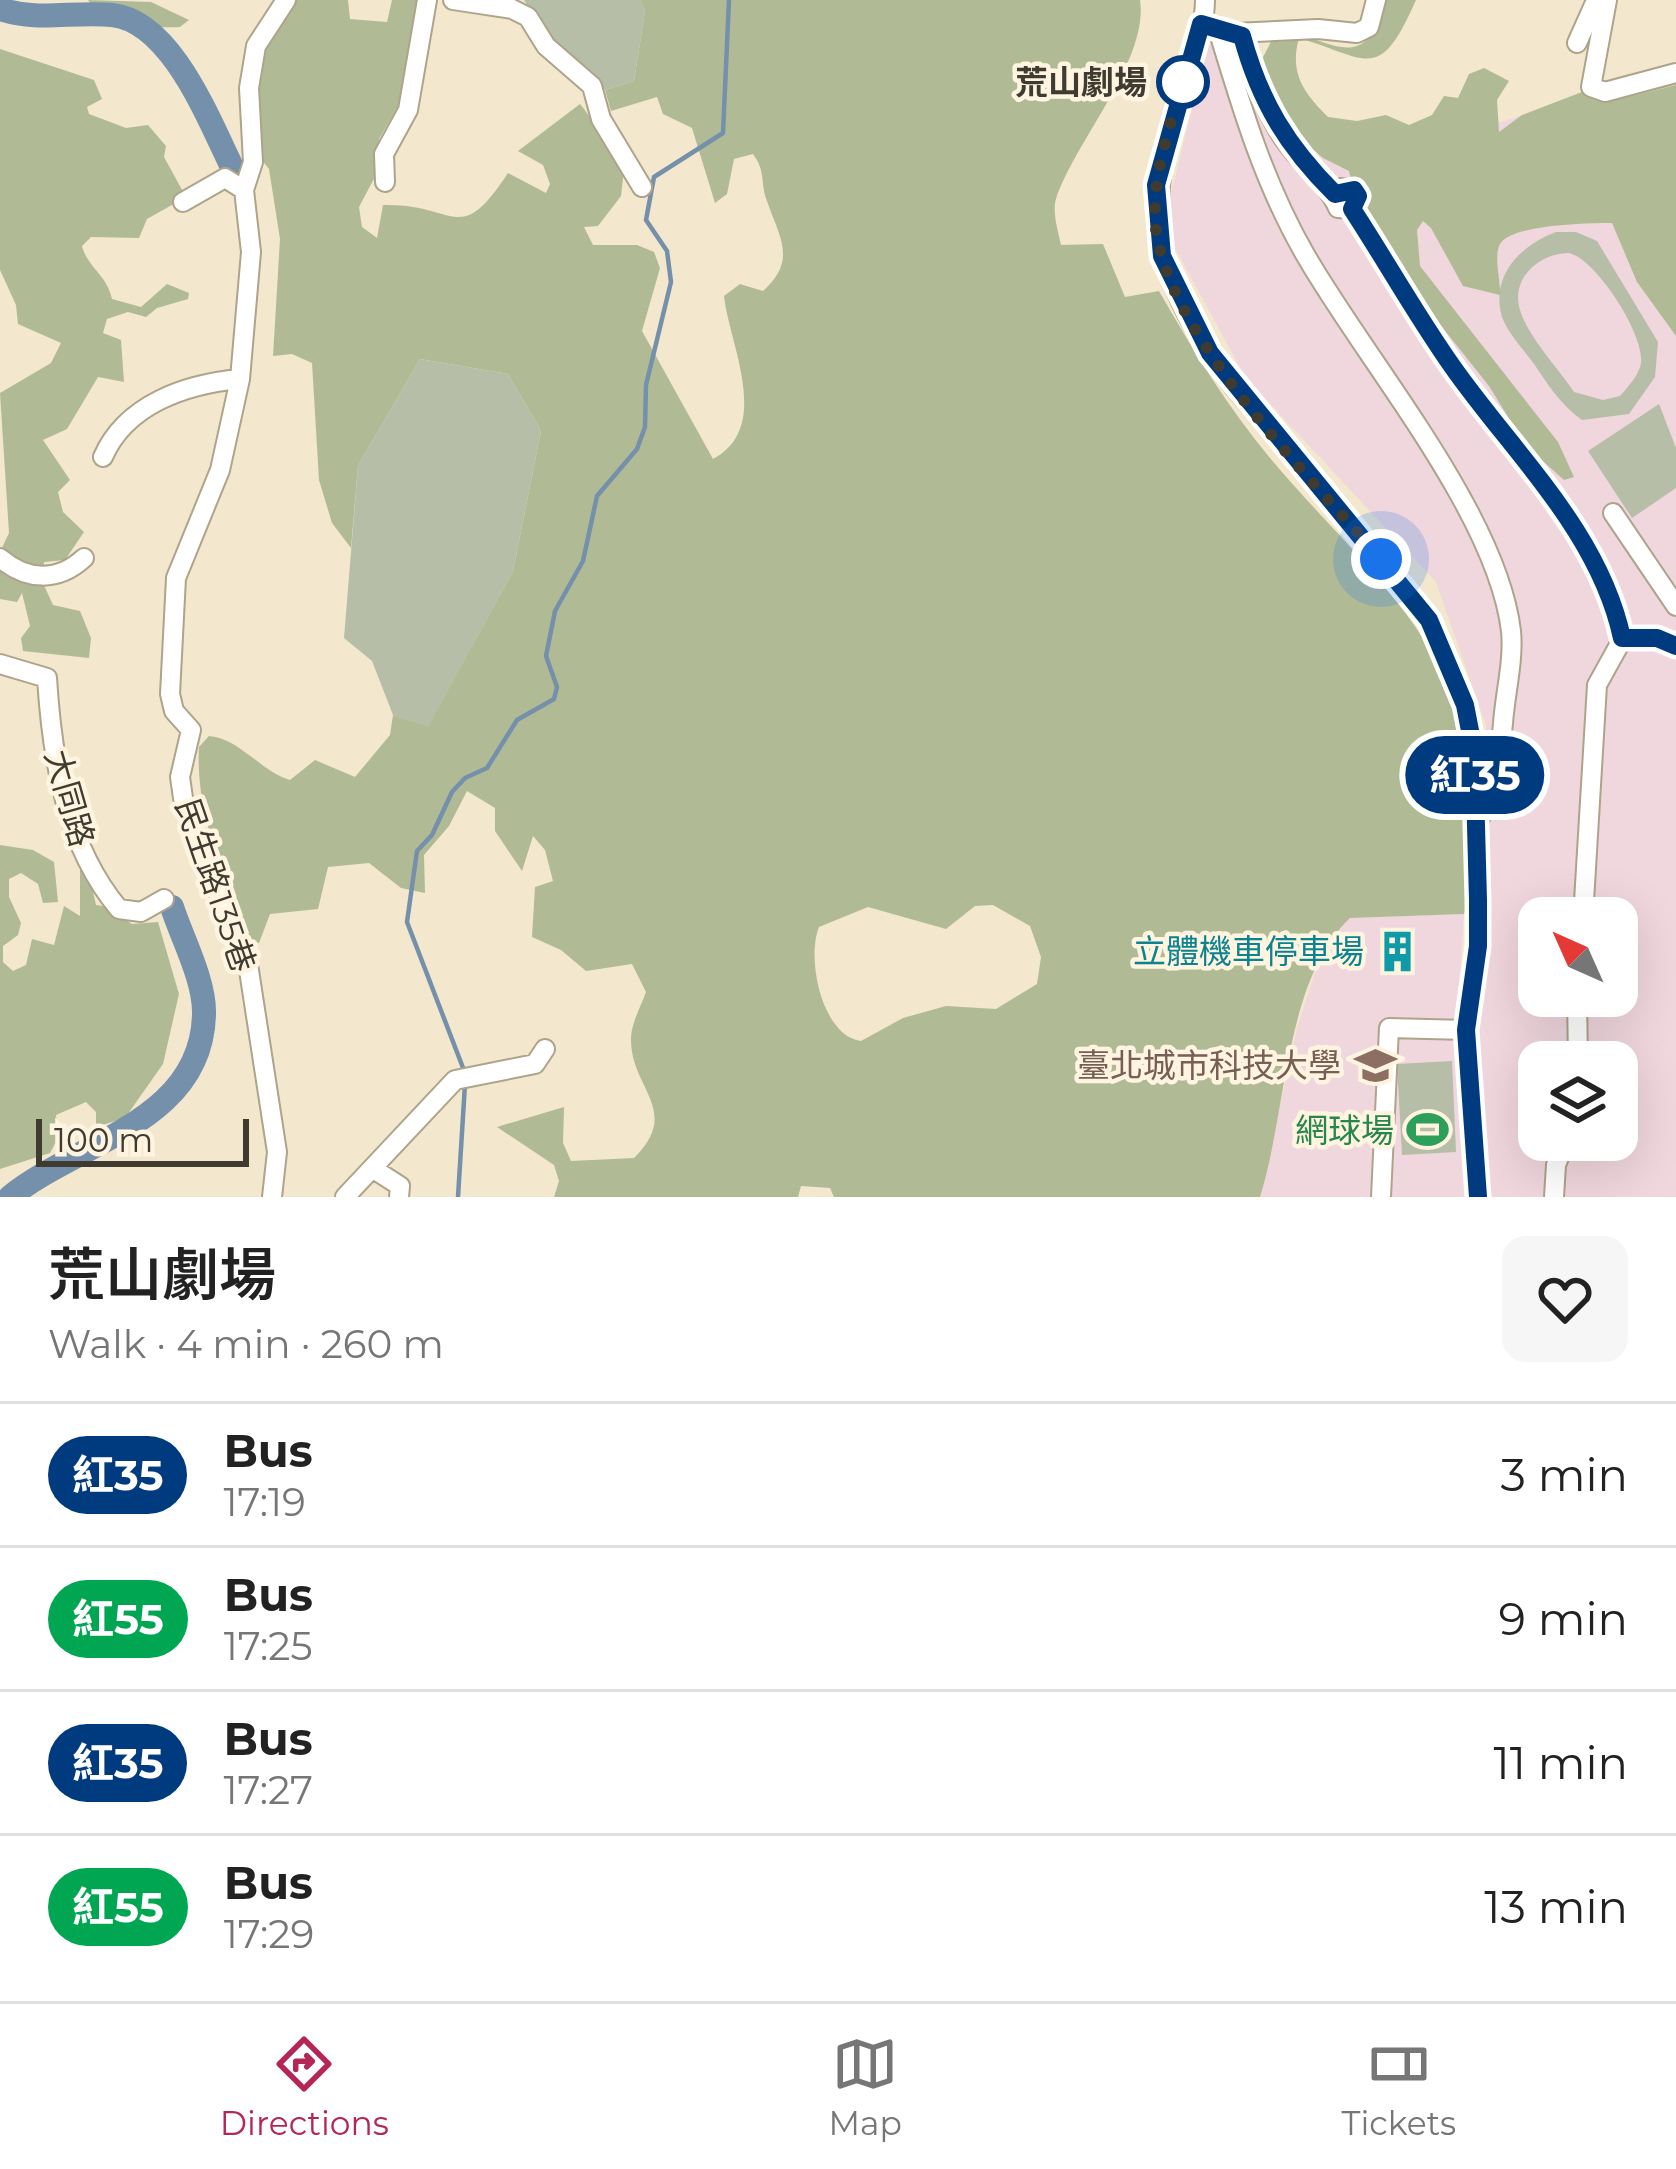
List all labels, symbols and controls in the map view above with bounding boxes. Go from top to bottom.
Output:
marker: 荒山劇場 [1158,57,1208,107]
place label: 荒山劇場 [1015,62,1147,102]
your location [1351,529,1411,589]
line badge: 紅35 [1406,736,1544,814]
street label: 大同路 [37,745,103,851]
text: 紅35 [1429,749,1521,801]
street label: 民生路135巷 [168,793,264,977]
north arrow [1518,897,1638,1017]
map controls [1518,897,1638,1161]
building icon: 立體機車停車場 [1375,928,1421,974]
place label: 立體機車停車場 [1133,931,1364,971]
button: layers [1518,1041,1638,1161]
school or university icon: 臺北城市科技大學 [1352,1042,1398,1088]
place label: 臺北城市科技大學 [1077,1045,1341,1085]
sports icon: 網球場 [1405,1107,1451,1153]
place label: 網球場 [1295,1110,1394,1150]
scale bar [36,1113,249,1166]
text: 100 m [54,1120,153,1160]
button: heart [1502,1236,1628,1362]
text: 荒山劇場 [48,1240,276,1309]
text: Walk · 4 min · 260 m [48,1320,444,1368]
text: Bus [223,1423,313,1478]
text: 3 min [1501,1447,1628,1502]
text: 紅35 [72,1449,163,1501]
text: 17:19 [223,1478,306,1526]
text: Bus [224,1567,313,1622]
text: 9 min [1499,1591,1628,1646]
text: 紅55 [72,1593,164,1645]
text: 17:25 [224,1622,313,1670]
text: Bus [223,1711,313,1766]
text: 11 min [1493,1735,1628,1790]
text: 紅35 [72,1737,163,1789]
text: 17:27 [223,1766,313,1814]
text: Bus [224,1855,313,1910]
text: 13 min [1484,1879,1628,1934]
text: 紅55 [72,1881,164,1933]
text: 17:29 [224,1910,314,1958]
tab: Directions [220,2031,389,2143]
tab: Map [829,2031,902,2143]
tab: Tickets [1342,2031,1456,2143]

